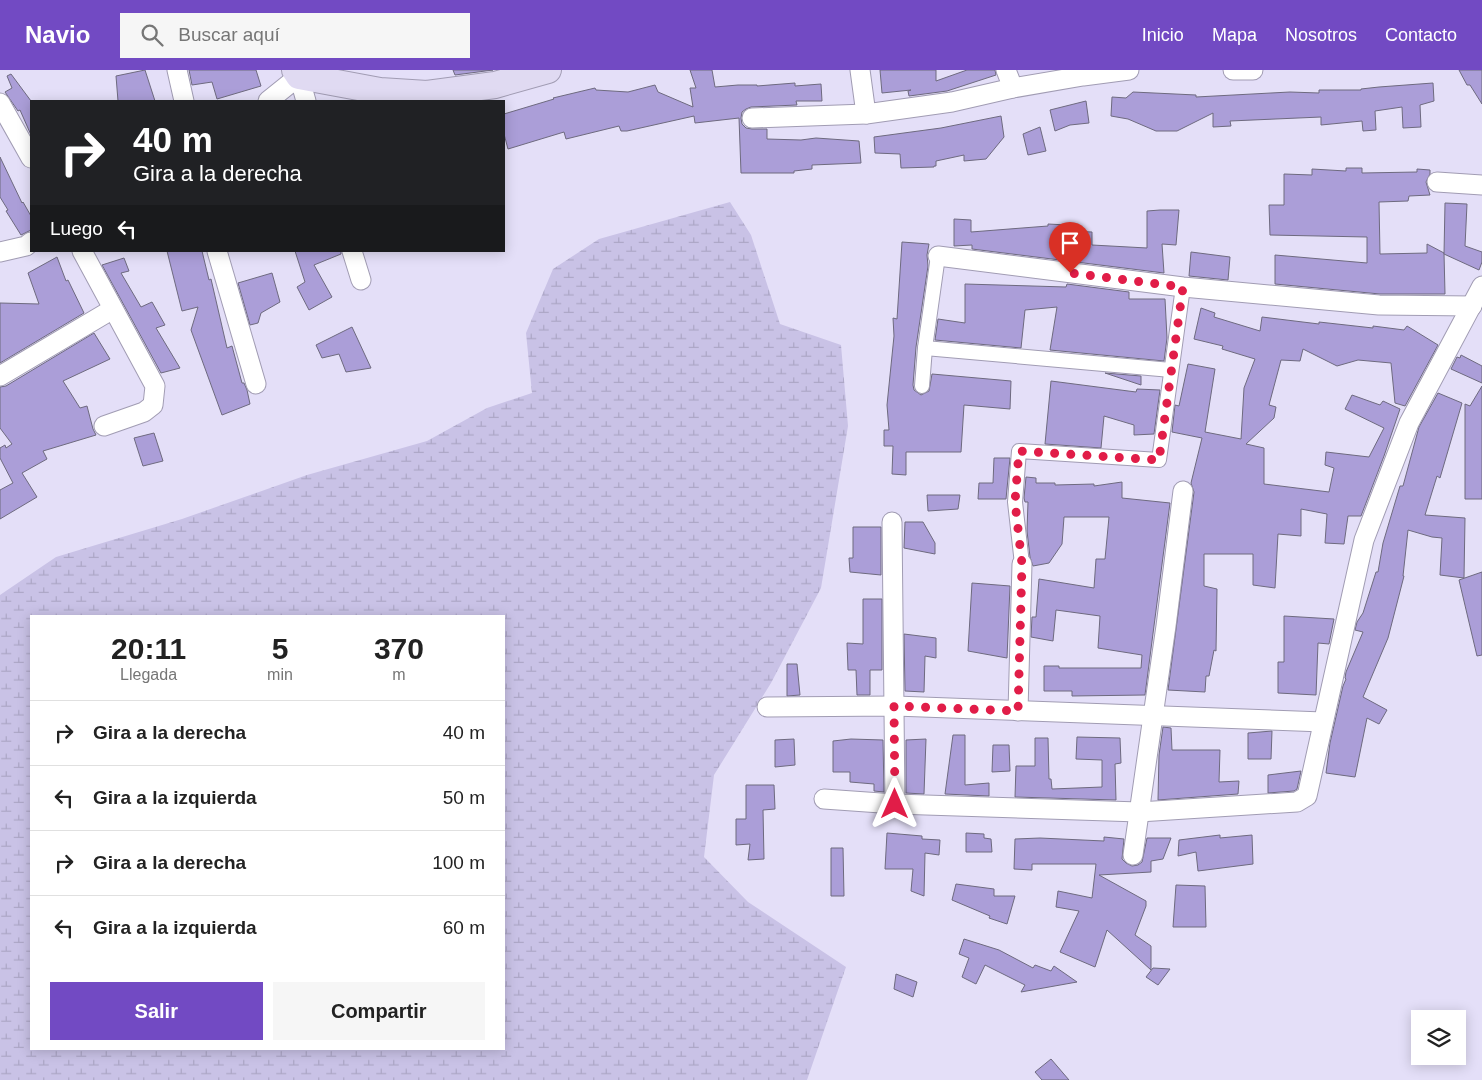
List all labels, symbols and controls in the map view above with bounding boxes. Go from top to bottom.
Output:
search box [120,13,470,58]
text: Navio [25,21,90,48]
icon: search [138,21,166,49]
text: Buscar aquí [178,24,280,45]
text: Inicio [1142,25,1184,45]
text: Mapa [1212,25,1257,45]
text: Nosotros [1285,25,1357,45]
text: Contacto [1385,25,1457,45]
icon: right [50,120,115,185]
text: 40 m [133,120,213,159]
text: Gira a la derecha [133,161,302,186]
icon: left [113,215,141,243]
text: Luego [50,218,103,239]
pin [1049,222,1091,273]
icon: arrive [1056,229,1084,257]
text: 20:11 [111,632,186,665]
text: 5 [272,632,288,665]
text: 370 [374,632,424,665]
text: Llegada [120,666,177,683]
text: min [267,666,293,683]
text: m [392,666,406,683]
icon: right [50,719,78,747]
text: Gira a la derecha [93,722,246,743]
text: 40 m [443,722,485,743]
position arrow [868,777,920,829]
icon: left [50,784,78,812]
text: Gira a la izquierda [93,787,257,808]
text: 50 m [443,787,485,808]
icon: right [50,849,78,877]
text: Gira a la derecha [93,852,246,873]
text: 100 m [432,852,485,873]
icon: left [50,914,78,942]
text: Gira a la izquierda [93,917,257,938]
text: 60 m [443,917,485,938]
button: Salir [50,982,263,1040]
button: Compartir [273,982,485,1040]
map controls [1411,1010,1466,1065]
button: layers [1411,1010,1466,1065]

